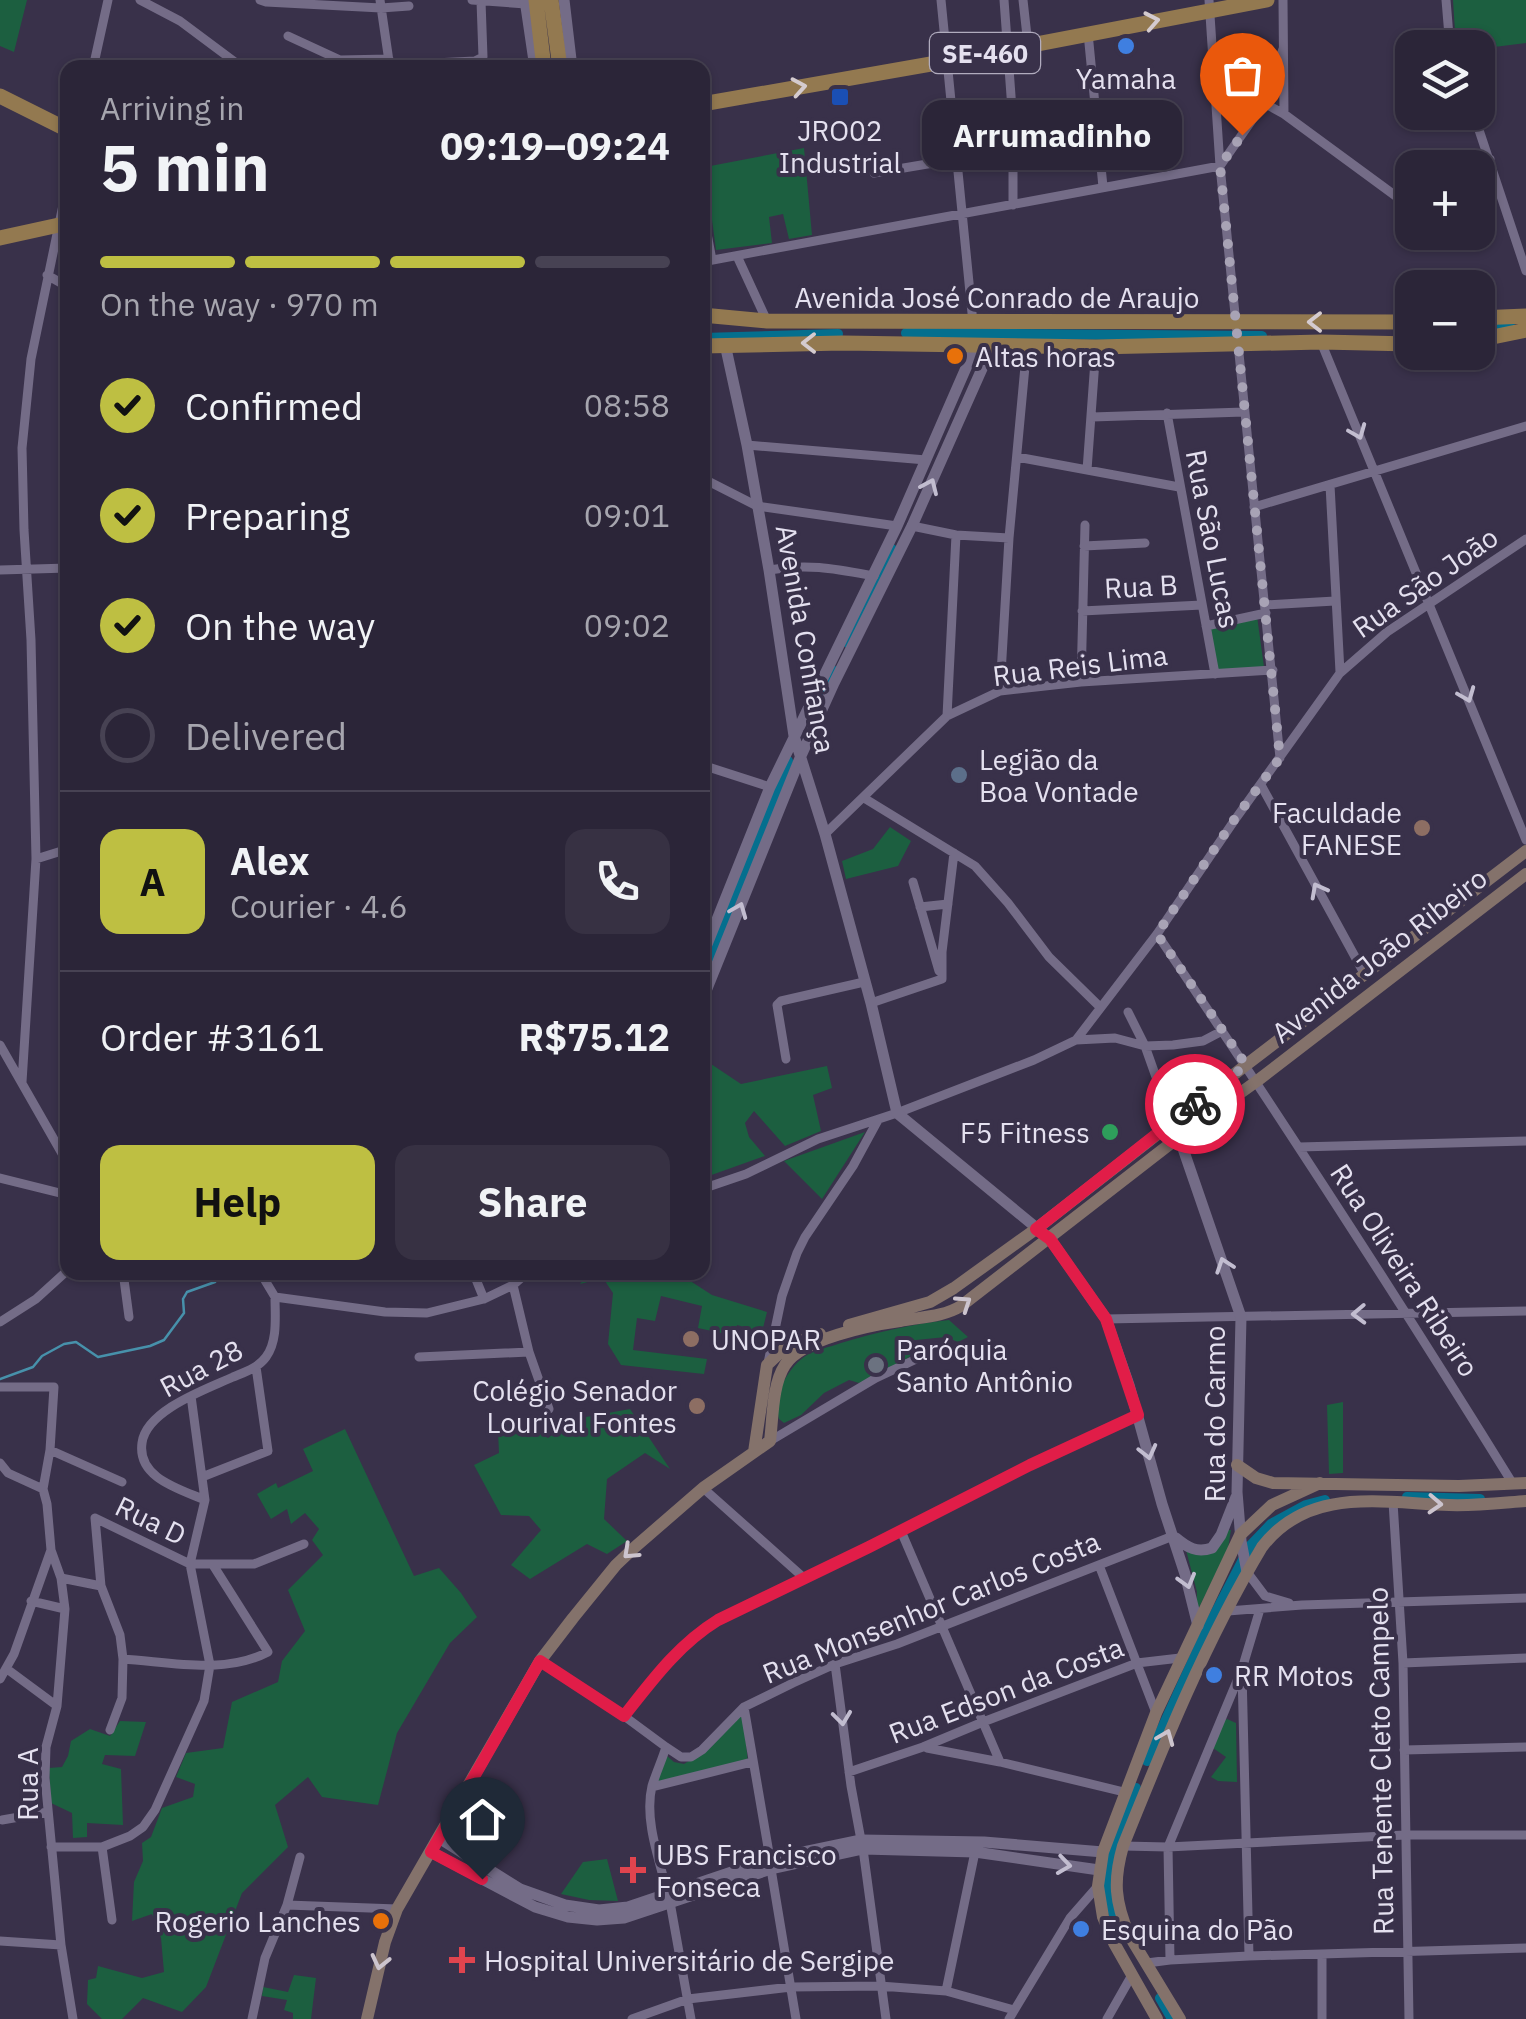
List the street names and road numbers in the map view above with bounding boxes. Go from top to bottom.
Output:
road number: SE-460 [930,33,1040,73]
street label: Avenida José Conrado de Araujo [794,279,1200,316]
street label: Rua São Lucas [1178,447,1248,631]
street label: Rua São João [1345,518,1505,646]
street label: Avenida Confiança [768,522,844,756]
street label: Rua B [1103,566,1179,606]
street label: Rua Reis Lima [990,636,1170,694]
street label: Avenida João Ribeiro [1264,859,1494,1051]
street label: Rua Oliveira Ribeiro [1322,1156,1488,1384]
street label: Rua do Carmo [1196,1326,1233,1502]
street label: Rua 28 [153,1331,249,1405]
street label: Rua D [110,1487,192,1553]
street label: Rua Monsenhor Carlos Costa [757,1522,1105,1692]
street label: Rua Tenente Cleto Campelo [1358,1587,1402,1935]
street label: Rua Edson da Costa [883,1628,1129,1752]
street label: Rua A [9,1747,46,1821]

